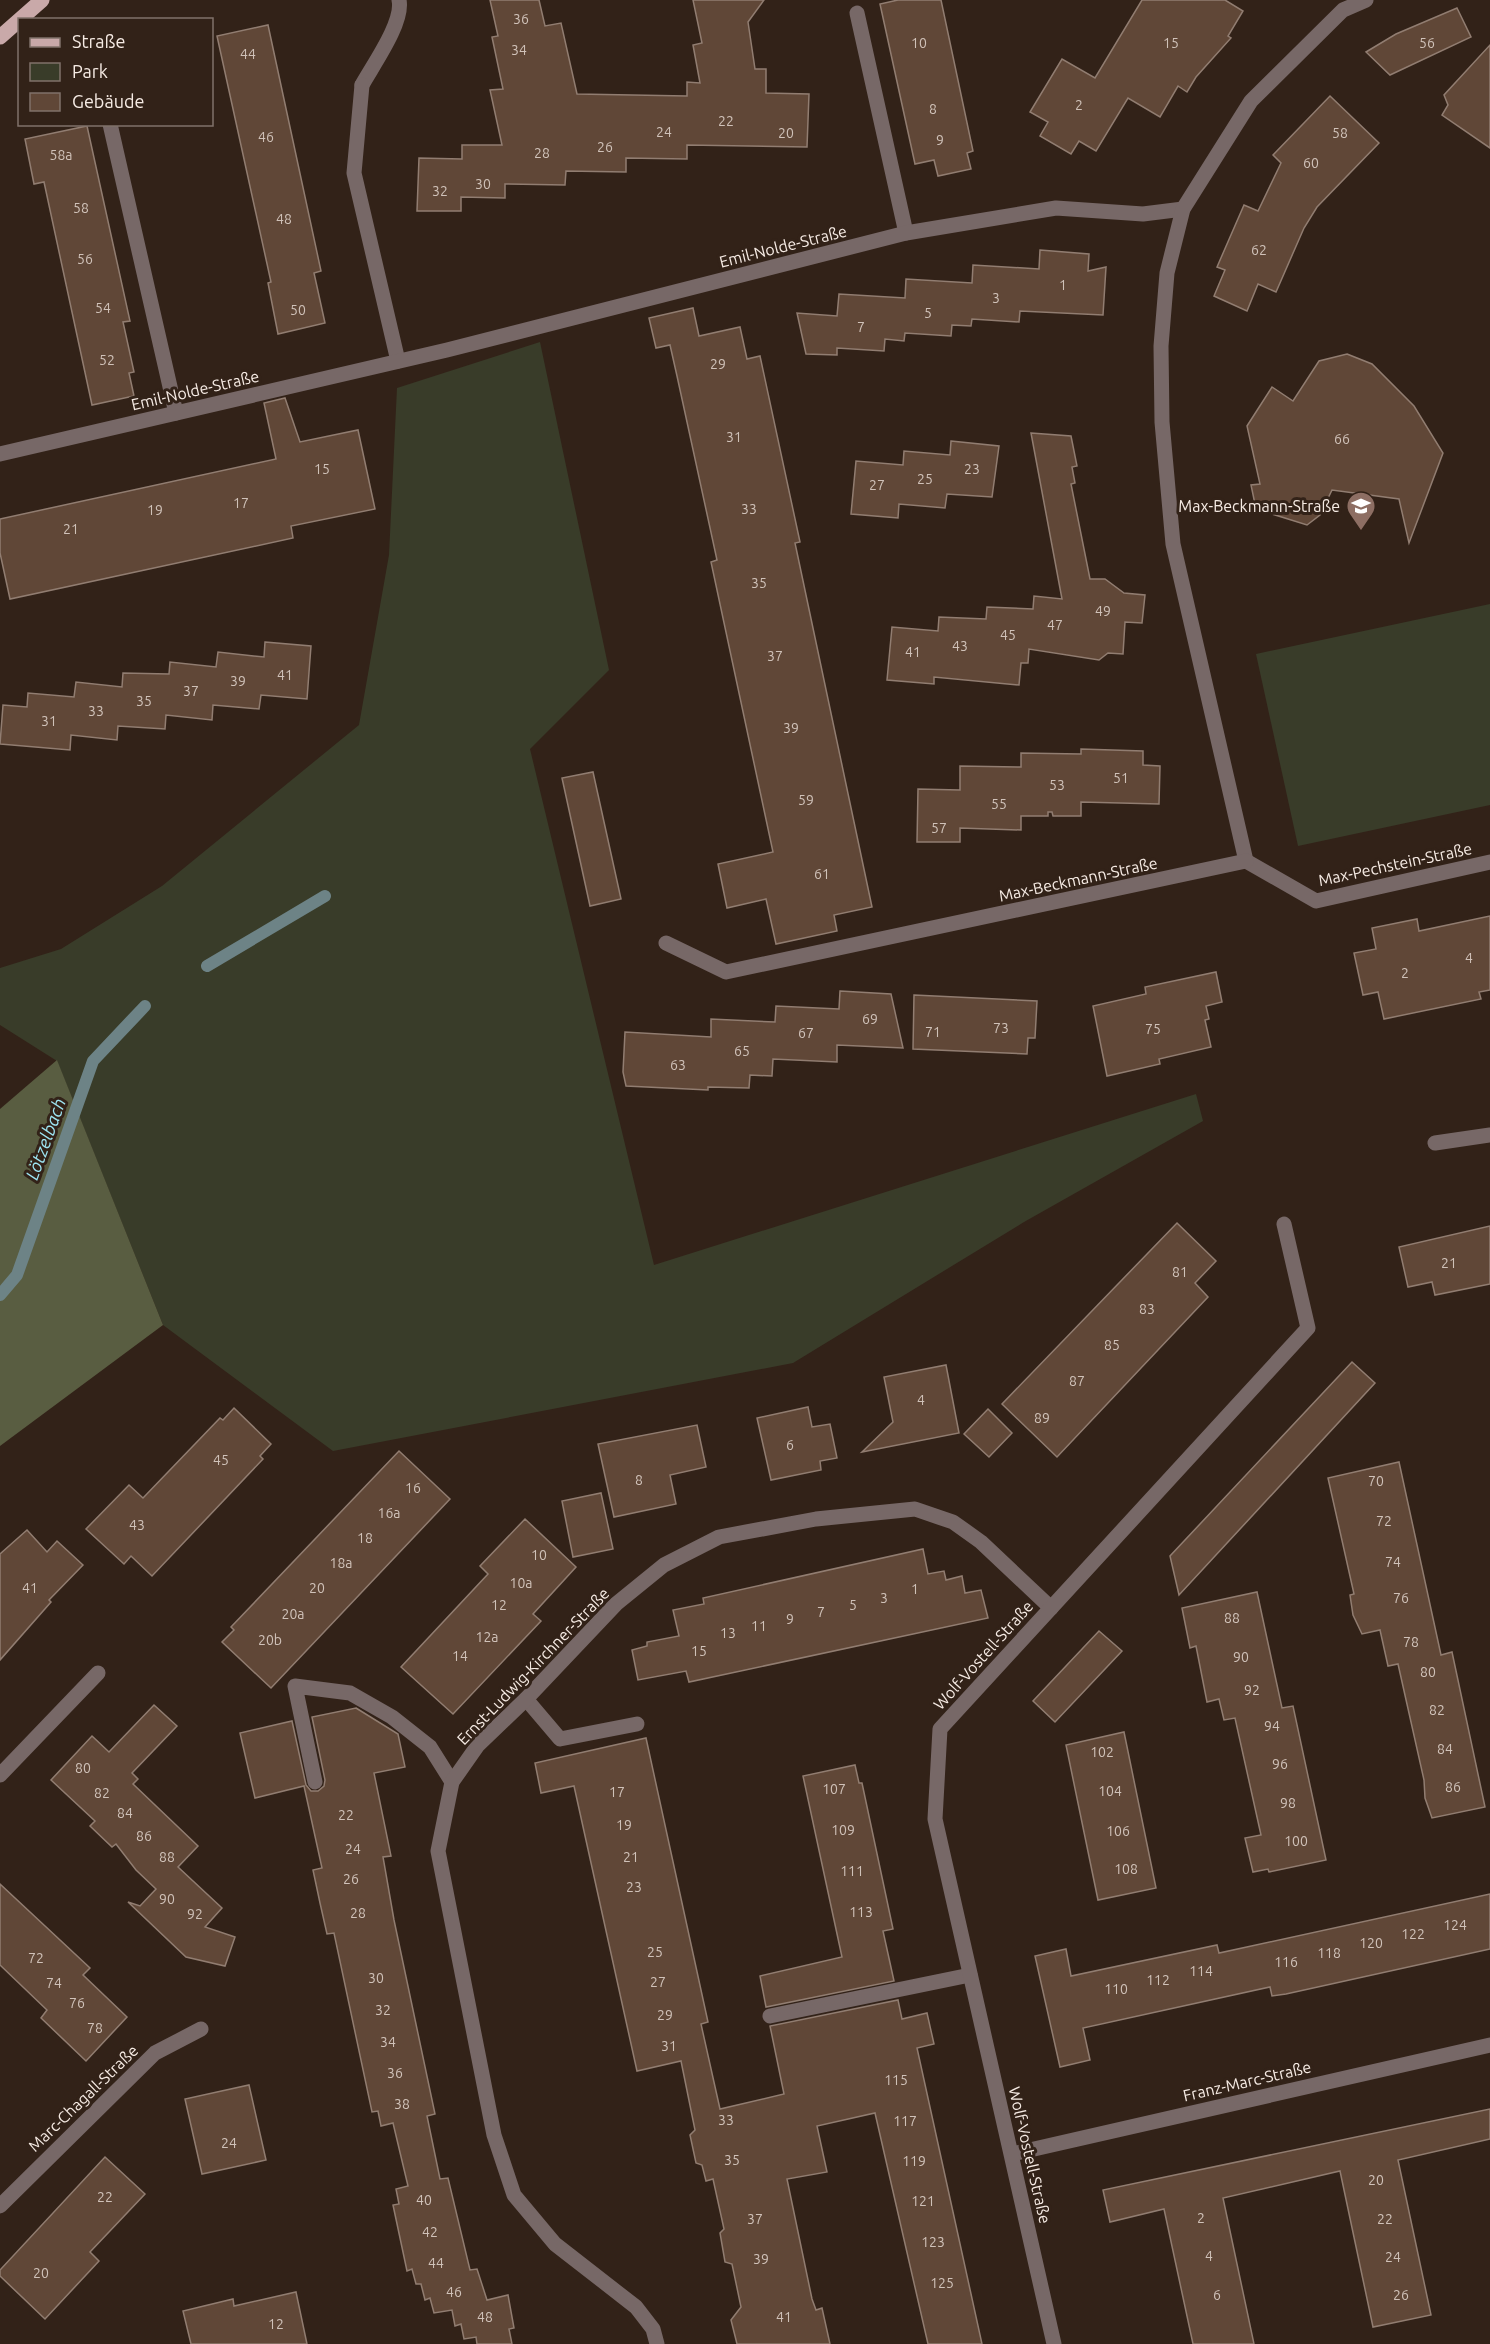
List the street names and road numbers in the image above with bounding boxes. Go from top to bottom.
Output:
street label: Emil-Nolde-Straße [717,221,849,271]
street label: Emil-Nolde-Straße [129,367,261,413]
street label: Max-Pechstein-Straße [1317,839,1473,889]
street label: Max-Beckmann-Straße [997,853,1159,905]
street label: Ernst-Ludwig-Kirchner-Straße [453,1584,613,1748]
street label: Wolf-Vostell-Straße [930,1597,1036,1713]
street label: Marc-Chagall-Straße [25,2041,141,2155]
street label: Franz-Marc-Straße [1181,2058,1313,2104]
street label: Wolf-Vostell-Straße [1005,2085,1055,2225]

